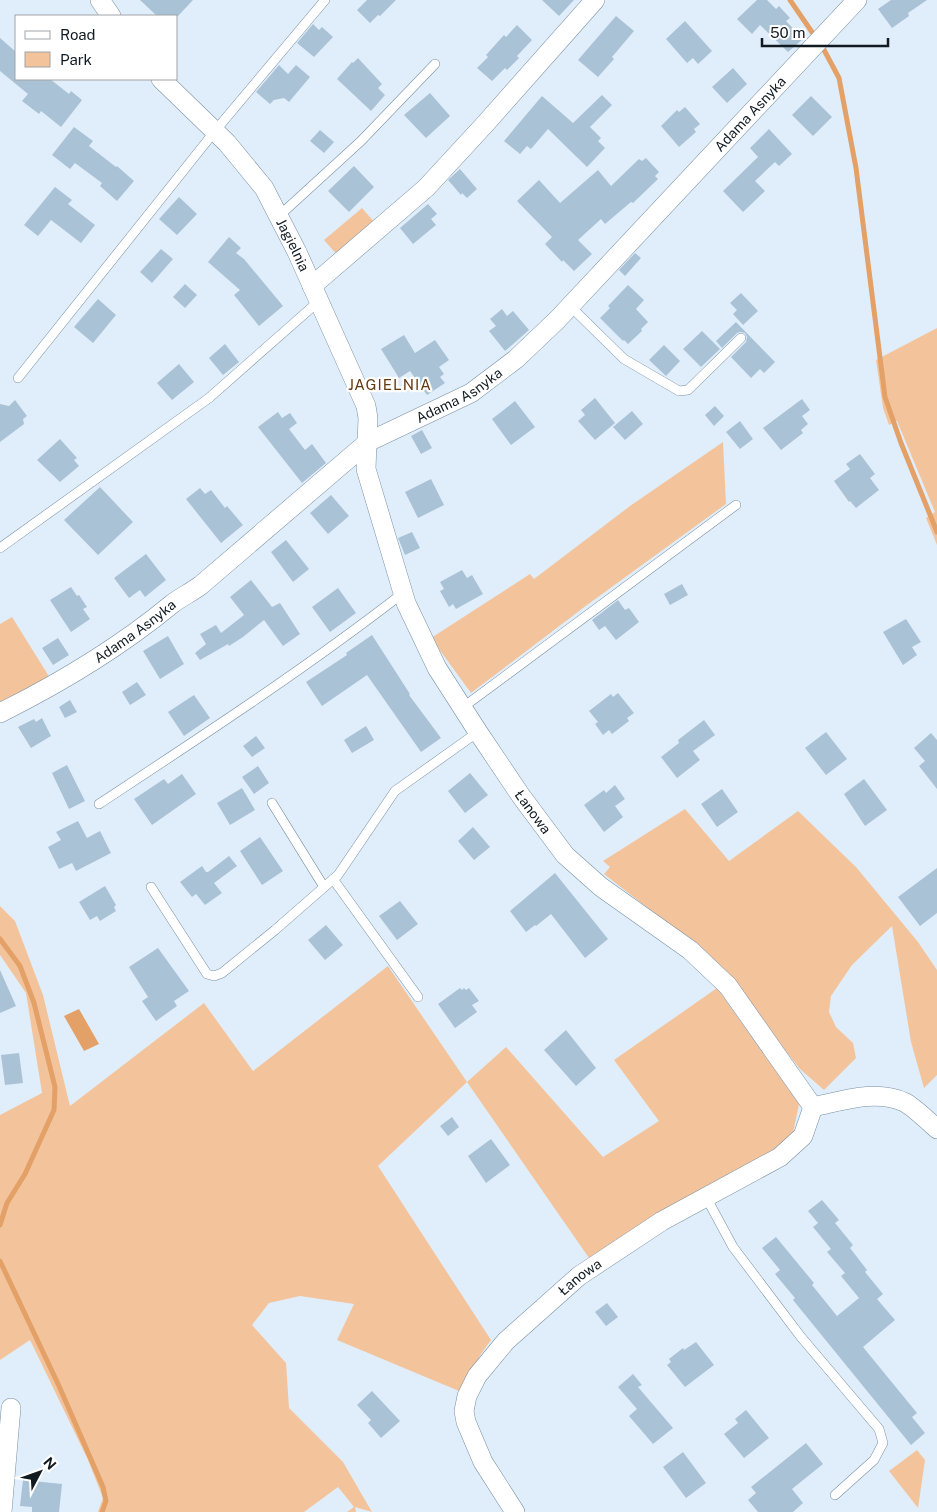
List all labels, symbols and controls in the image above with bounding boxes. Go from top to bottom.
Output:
legend [15,15,178,80]
scale bar [762,15,888,47]
text: 50 m [770,24,805,41]
text: Road [60,26,96,43]
text: Park [60,51,92,68]
street label: Adama Asnyka [711,73,789,155]
street label: Jagielnia [273,216,313,274]
street label: Adama Asnyka [413,364,505,426]
district label: JAGIELNIA [348,376,432,393]
street label: Adama Asnyka [91,596,179,666]
street label: Łanowa [511,787,554,837]
street label: Łanowa [555,1255,604,1299]
north arrow [15,1447,65,1497]
text: N [40,1454,59,1473]

